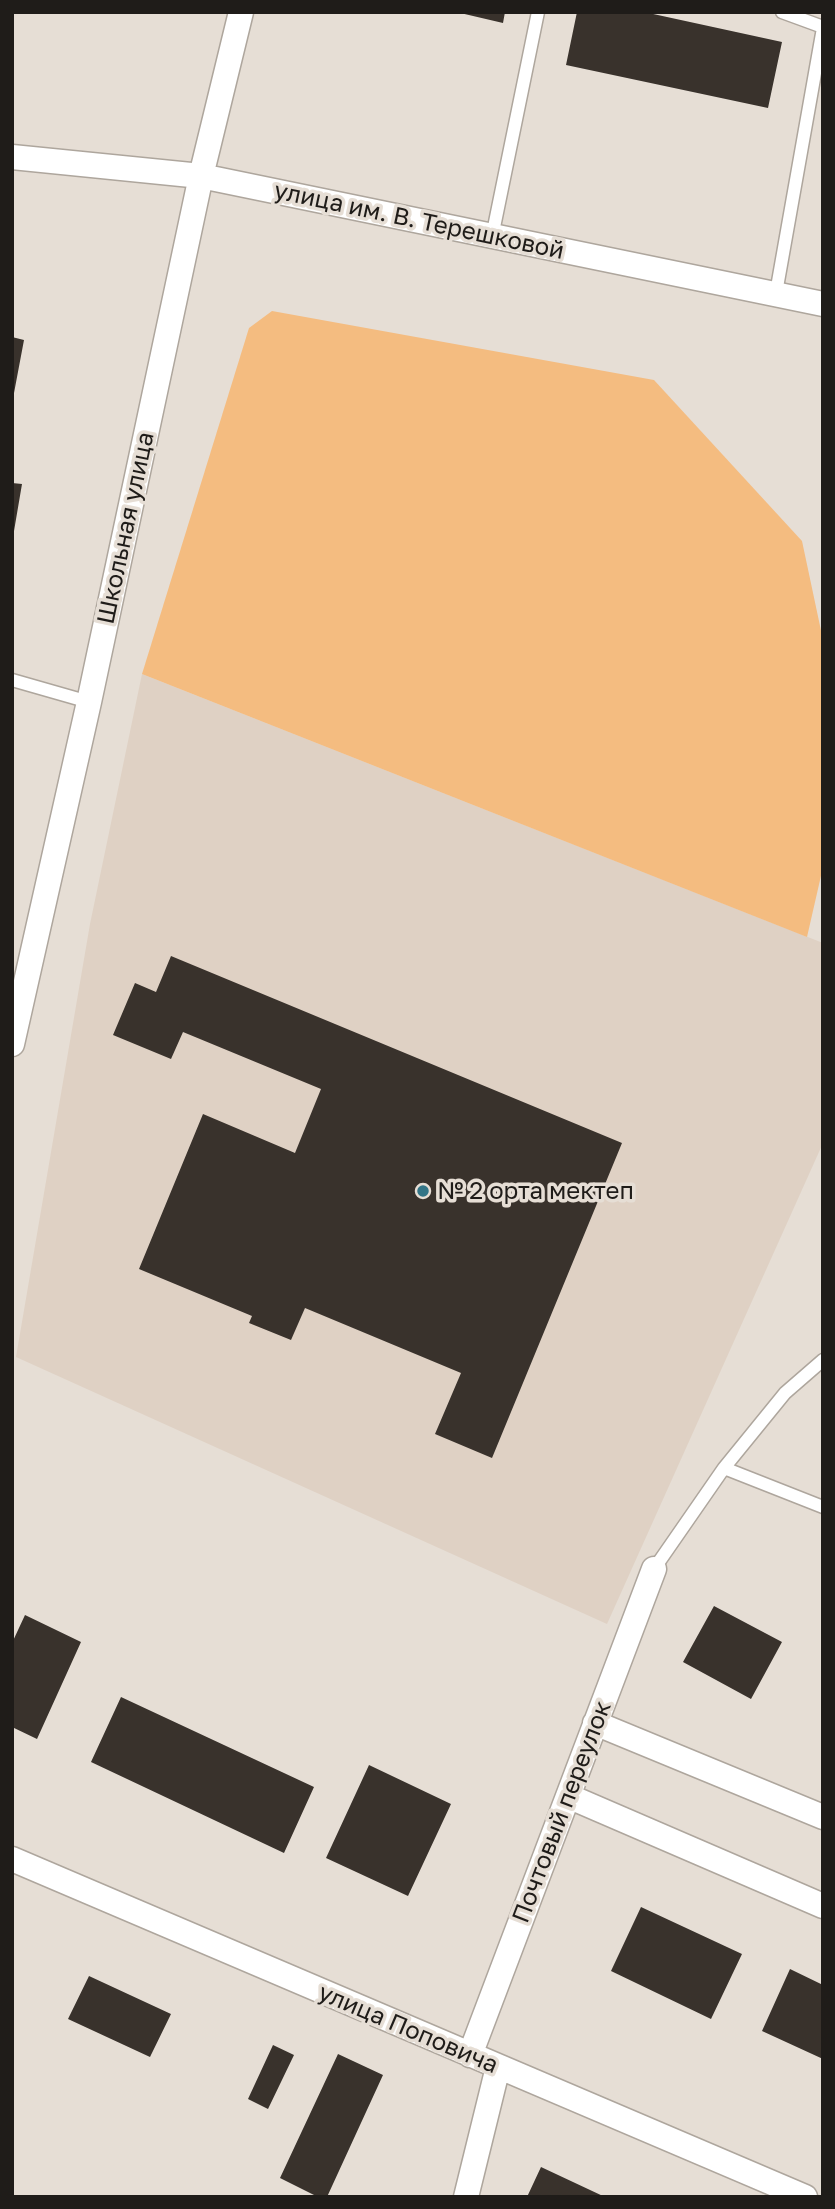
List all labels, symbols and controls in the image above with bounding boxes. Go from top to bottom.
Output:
street label: улица им. В. Терешковой [271,176,567,266]
street label: Школьная улица [92,429,160,627]
place label: № 2 орта мектеп [437,1177,634,1205]
marker: № 2 орта мектеп [415,1183,431,1199]
street label: Почтовый переулок [506,1697,618,1927]
street label: улица Поповича [314,1978,502,2080]

